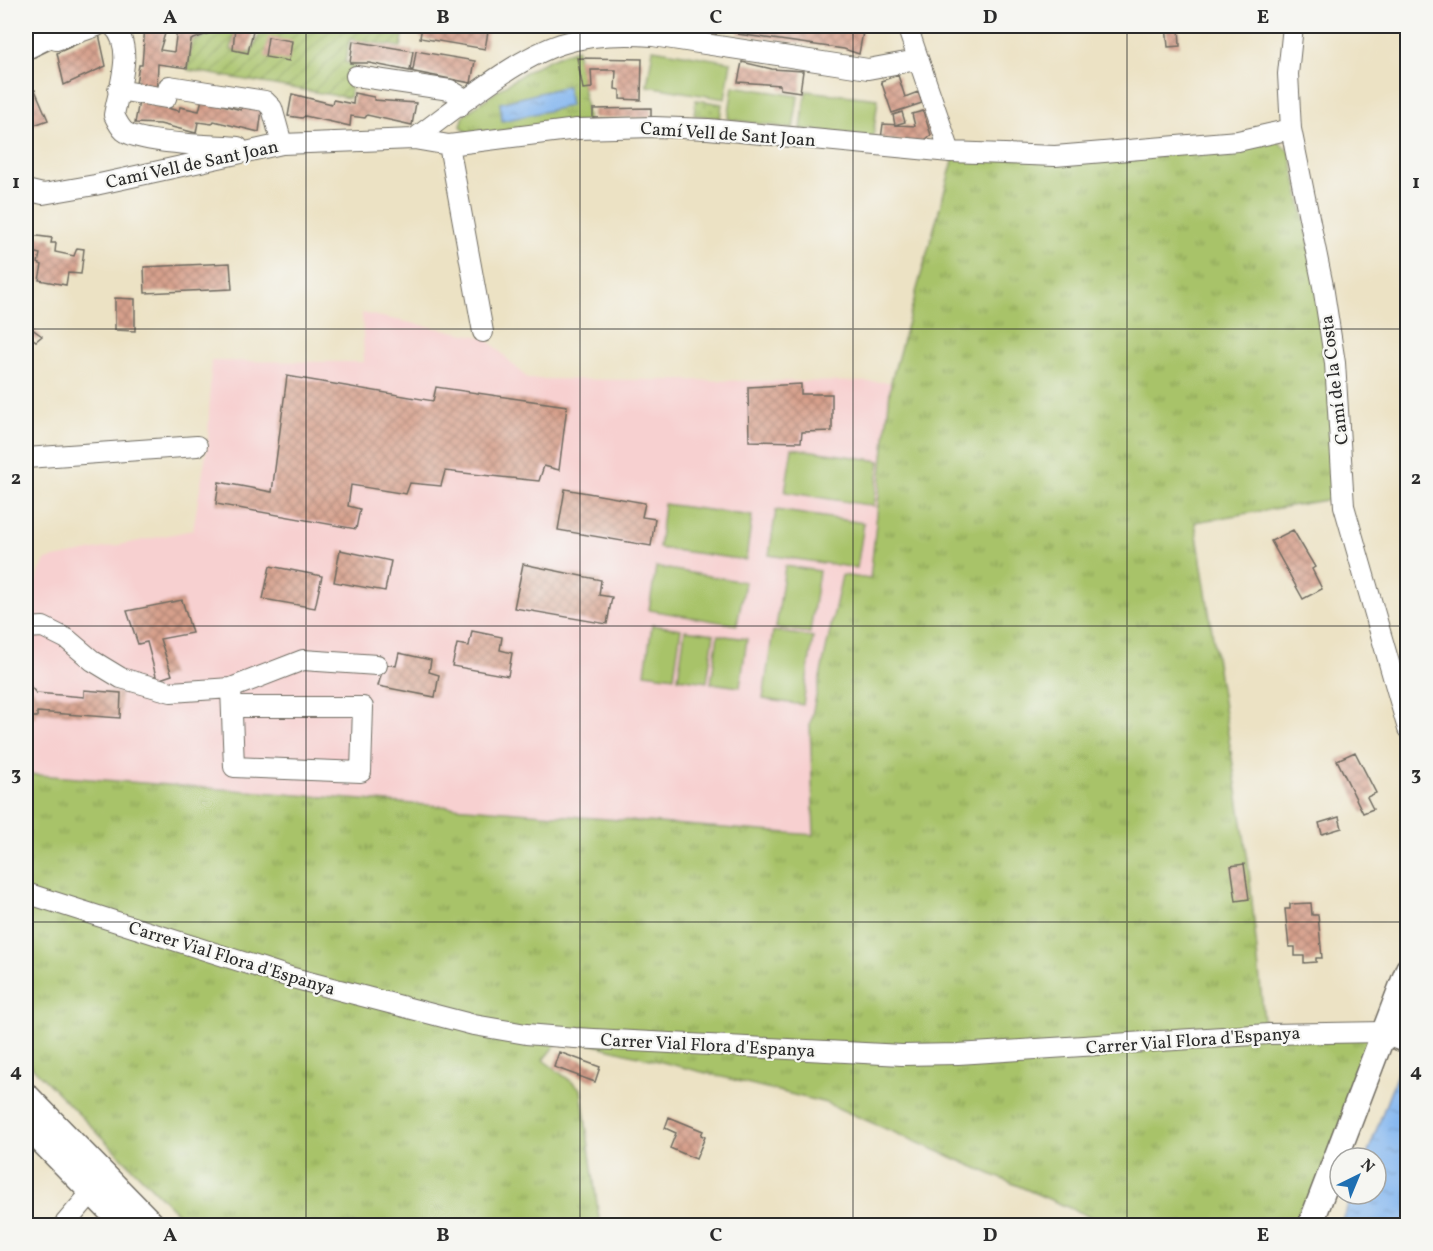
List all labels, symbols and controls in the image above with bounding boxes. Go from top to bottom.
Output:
text: A [163,4,177,32]
text: B [436,4,450,32]
text: C [710,4,723,32]
text: D [983,4,997,32]
text: E [1257,4,1269,32]
street label: Camí Vell de Sant Joan [639,117,817,154]
street label: Camí Vell de Sant Joan [104,135,281,196]
text: 1 [12,169,20,197]
text: 1 [1412,169,1420,197]
street label: Camí de la Costa [1315,314,1356,446]
text: 2 [11,465,21,493]
text: 2 [1411,465,1421,493]
text: 3 [11,761,21,789]
text: 3 [1411,761,1421,789]
street label: Carrer Vial Flora d'Espanya [125,916,338,1003]
street label: Carrer Vial Flora d'Espanya [1085,1022,1301,1061]
street label: Carrer Vial Flora d'Espanya [600,1028,816,1065]
text: 4 [10,1058,22,1086]
text: 4 [1410,1058,1422,1086]
north arrow [1328,1146,1388,1206]
text: N [1355,1154,1379,1179]
text: A [163,1222,177,1250]
text: B [436,1222,450,1250]
text: C [710,1222,723,1250]
text: D [983,1222,997,1250]
text: E [1257,1222,1269,1250]

